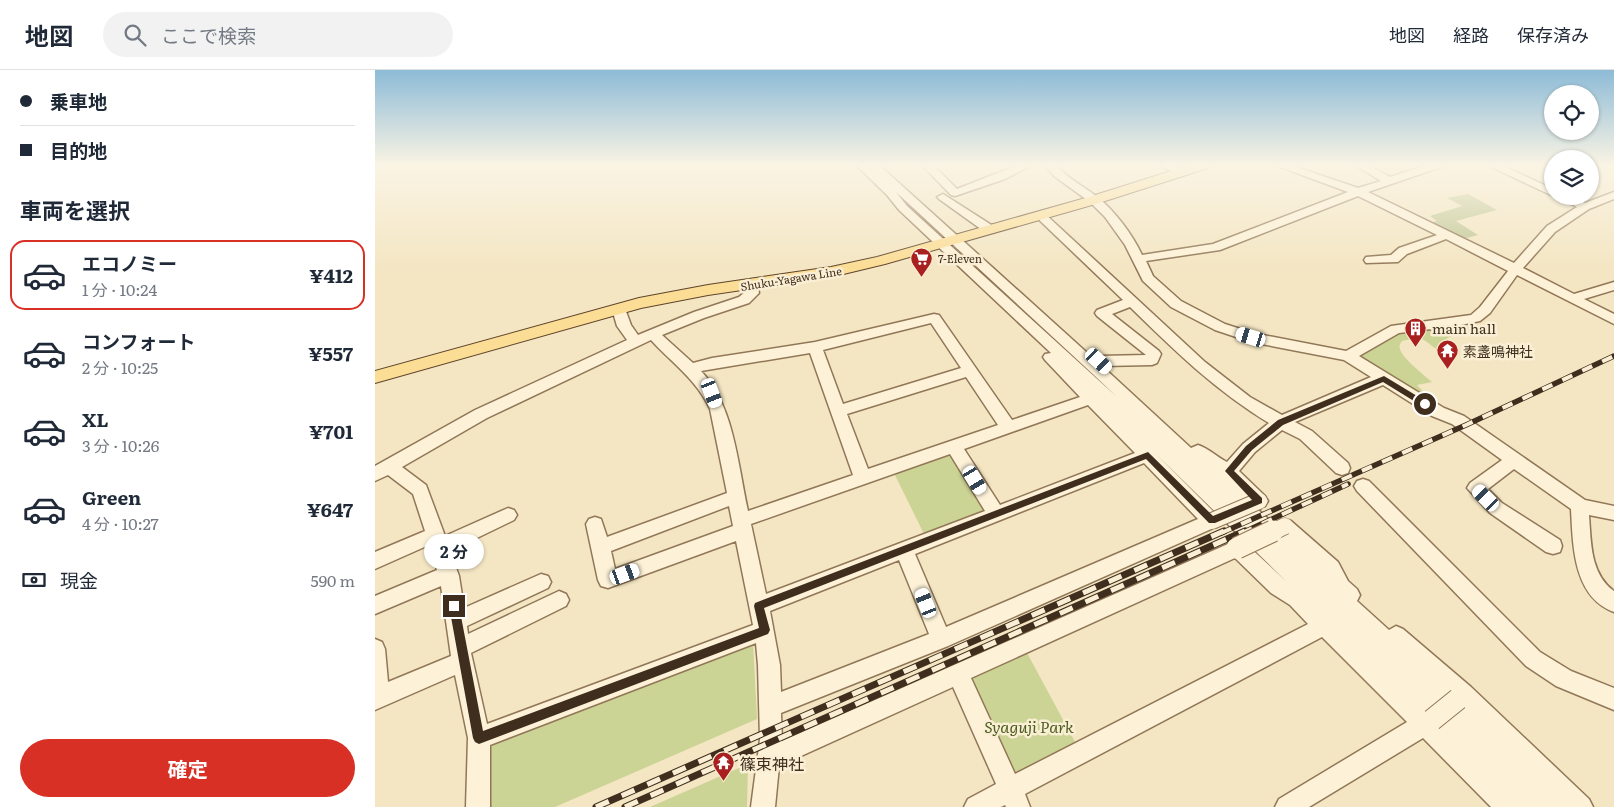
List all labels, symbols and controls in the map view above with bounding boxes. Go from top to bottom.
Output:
search box [103,12,453,57]
text: 地図 [25,17,73,52]
icon: search [121,21,149,49]
text: ここで検索 [161,21,256,49]
text: 地図 [1389,21,1425,48]
text: 経路 [1453,21,1489,48]
text: 保存済み [1517,21,1589,48]
map controls [1544,85,1599,205]
button: locate [1544,85,1599,140]
text: 乗車地 [50,87,107,115]
text: 目的地 [50,136,107,164]
button: layers [1544,150,1599,205]
text: 車両を選択 [20,193,130,226]
supermarket icon: 7-Eleven [910,246,934,277]
text: エコノミー [82,249,177,277]
place label: 7-Eleven [938,250,982,266]
icon: car [22,253,67,298]
text: ¥412 [309,261,353,289]
street label: Shuku-Yagawa Line [739,262,843,294]
text: 1 分 · 10:24 [82,277,157,301]
building icon: main hall [1404,316,1428,347]
place label: main hall [1432,318,1496,338]
car [1234,325,1267,349]
text: コンフォート [82,327,195,355]
icon: car [22,331,67,376]
text: ¥557 [308,339,353,367]
temple icon: 素盞鳴神社 [1435,339,1459,370]
place label: 素盞鳴神社 [1463,341,1533,361]
car [1082,345,1115,377]
text: 2 分 · 10:25 [82,355,158,379]
car [699,376,724,410]
route start [1414,393,1436,415]
text: XL [82,405,109,433]
icon: car [22,409,67,454]
text: ¥701 [309,417,353,445]
text: 3 分 · 10:26 [82,433,159,457]
car [960,463,989,497]
car [1470,482,1501,514]
text: Green [82,483,141,511]
icon: car [22,487,67,532]
text: ¥647 [307,495,353,523]
text: 4 分 · 10:27 [82,511,159,535]
callout: 2 分 [424,534,484,568]
text: 2 分 [440,539,468,563]
car [608,562,641,586]
icon: cash [20,566,48,594]
text: 現金 [60,566,98,594]
text: 590 m [311,568,355,592]
car [913,586,938,620]
route end [443,595,465,617]
park label: Syaguji Park [984,714,1074,738]
button: 確定 [20,739,355,797]
temple icon: 篠束神社 [712,751,736,782]
place label: 篠束神社 [740,751,804,775]

